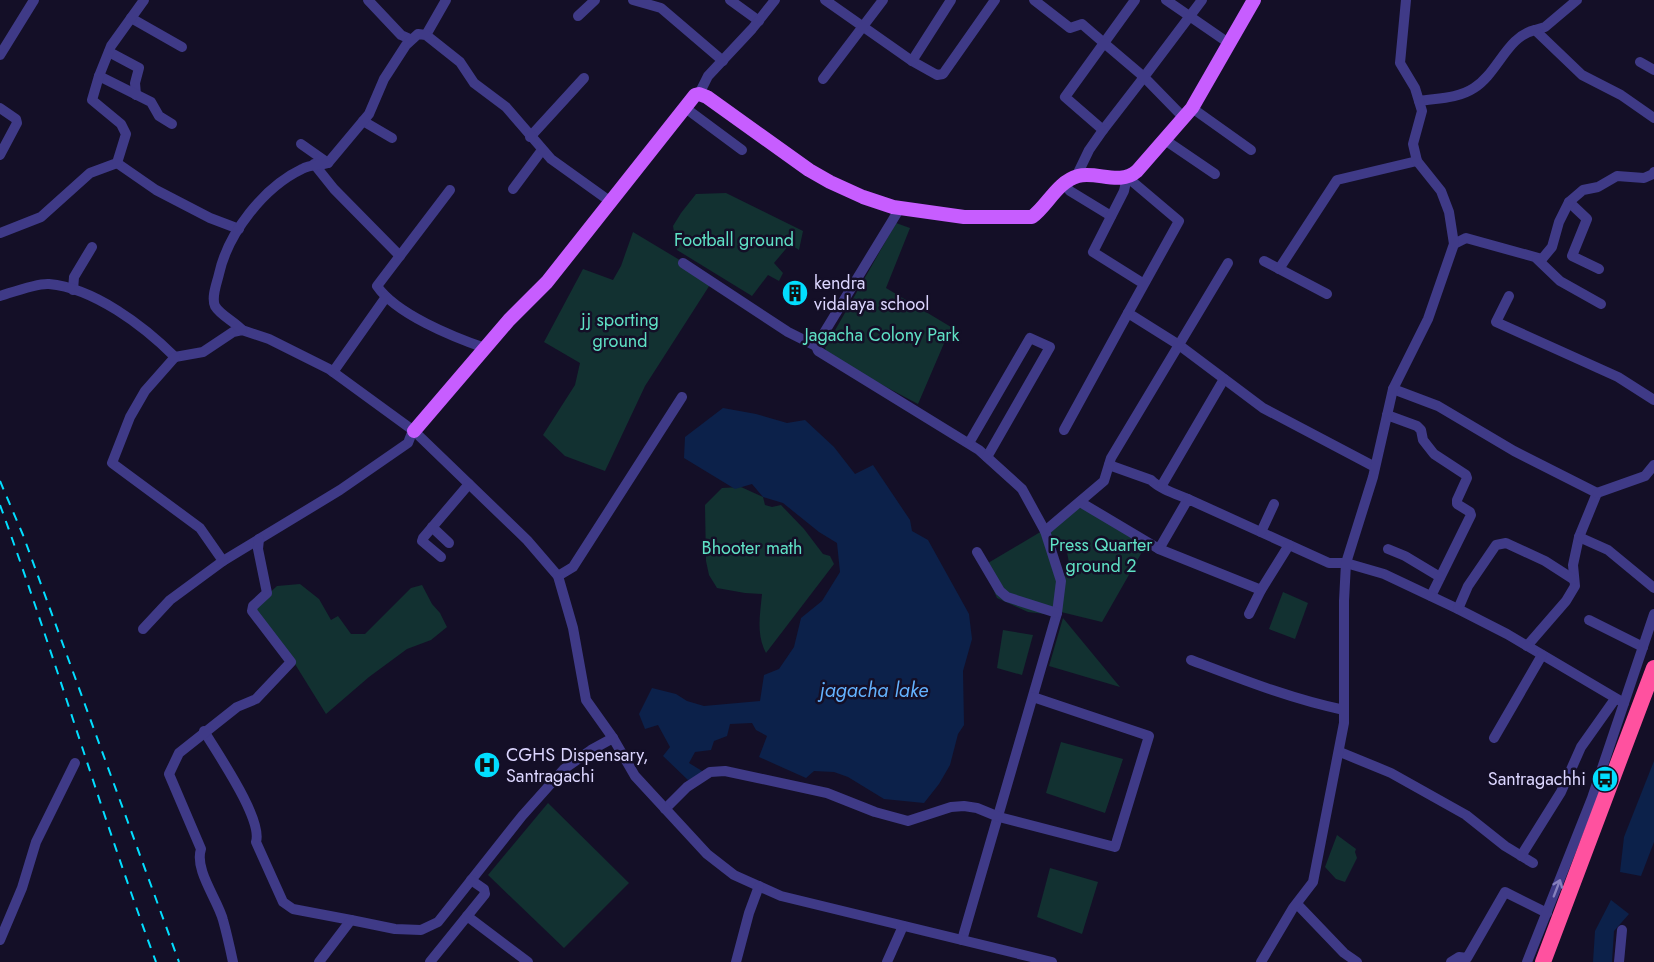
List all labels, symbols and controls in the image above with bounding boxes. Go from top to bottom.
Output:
park label: Football ground [674,227,794,253]
place label: kendra vidalaya school [814,270,929,317]
building icon: kendra vidalaya school [780,278,810,308]
park label: jj sporting ground [579,307,659,354]
park label: Jagacha Colony Park [803,322,960,348]
park label: Press Quarter ground 2 [1050,532,1153,579]
park label: Bhooter math [702,535,802,561]
water label: jagacha lake [817,676,928,705]
place label: CGHS Dispensary, Santragachi [506,742,649,789]
hospital icon: CGHS Dispensary, Santragachi [472,750,502,780]
bus stop icon: Santragachhi [1590,764,1620,794]
place label: Santragachhi [1488,766,1586,792]
one-way arrow [1552,879,1563,898]

